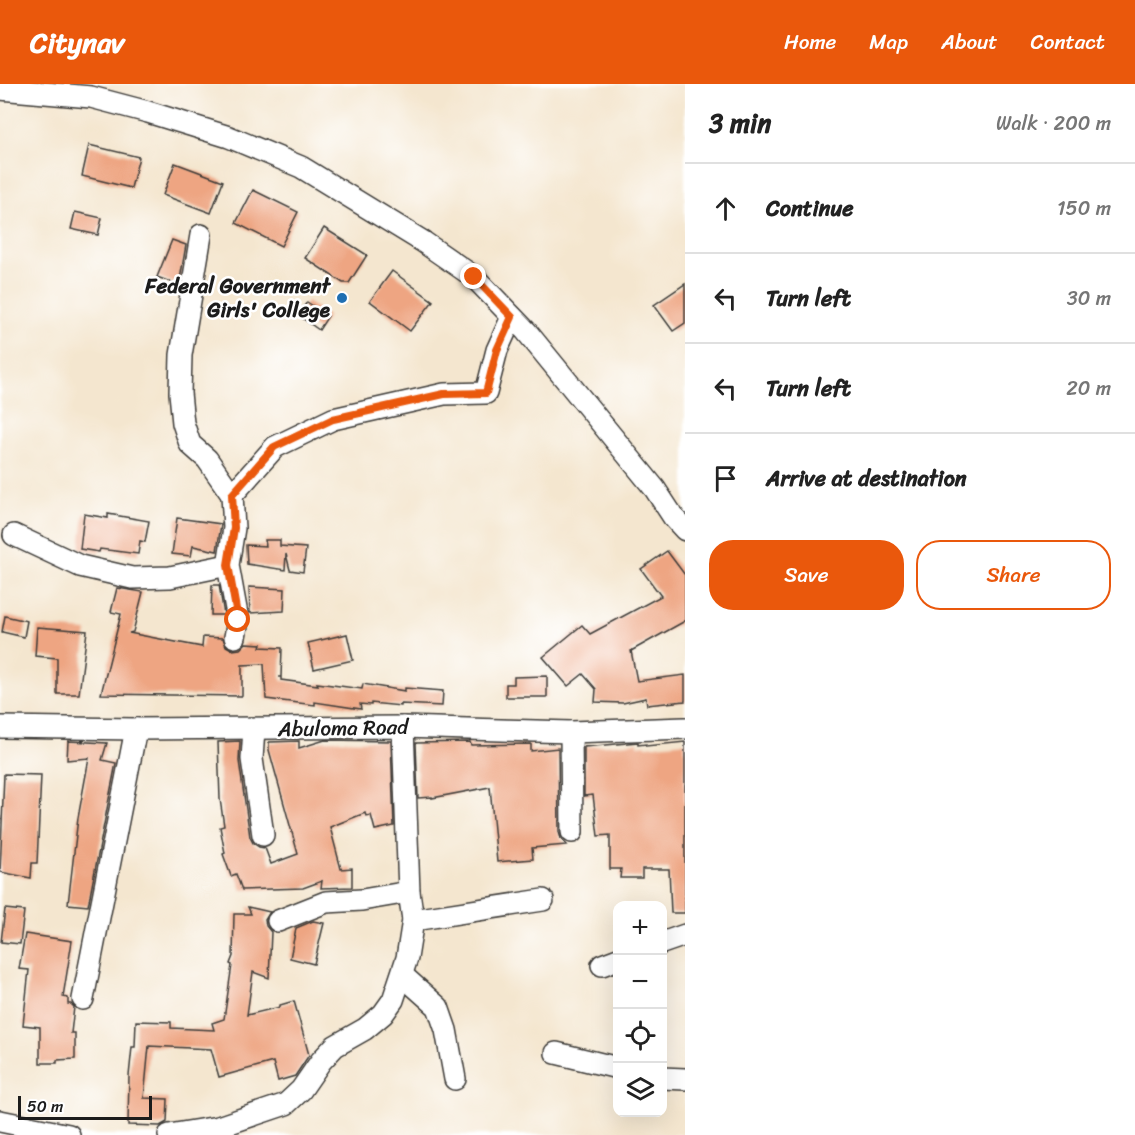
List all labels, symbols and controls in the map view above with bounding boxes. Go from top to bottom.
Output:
text: Citynav [30,18,124,67]
text: Home [784,23,836,61]
text: Map [869,23,908,61]
text: About [941,23,998,61]
text: Contact [1031,23,1105,61]
text: 3 min [709,100,771,146]
text: Walk · 200 m [996,106,1111,141]
text: Continue [766,189,854,228]
text: 150 m [1057,191,1111,226]
icon: ahead [709,192,742,225]
route end [460,263,486,289]
place label: Federal Government Girls' College [144,267,332,329]
text: Turn left [766,279,851,318]
text: 30 m [1067,281,1111,316]
icon: left [709,282,742,315]
marker: Federal Government Girls' College [335,291,349,305]
text: Turn left [766,369,851,408]
text: 20 m [1066,371,1111,406]
icon: left [709,372,742,405]
text: Arrive at destination [766,459,967,498]
icon: arrive [709,462,742,495]
button: Save [709,540,904,610]
button: Share [916,540,1111,610]
route start [224,606,250,632]
street label: Abuloma Road [276,708,410,748]
map controls [613,901,667,1117]
button: + [613,901,667,955]
button: − [613,955,667,1009]
button: locate [613,1009,667,1063]
button: layers [613,1063,667,1117]
text: 50 m [27,1092,63,1121]
scale bar [18,1093,152,1120]

